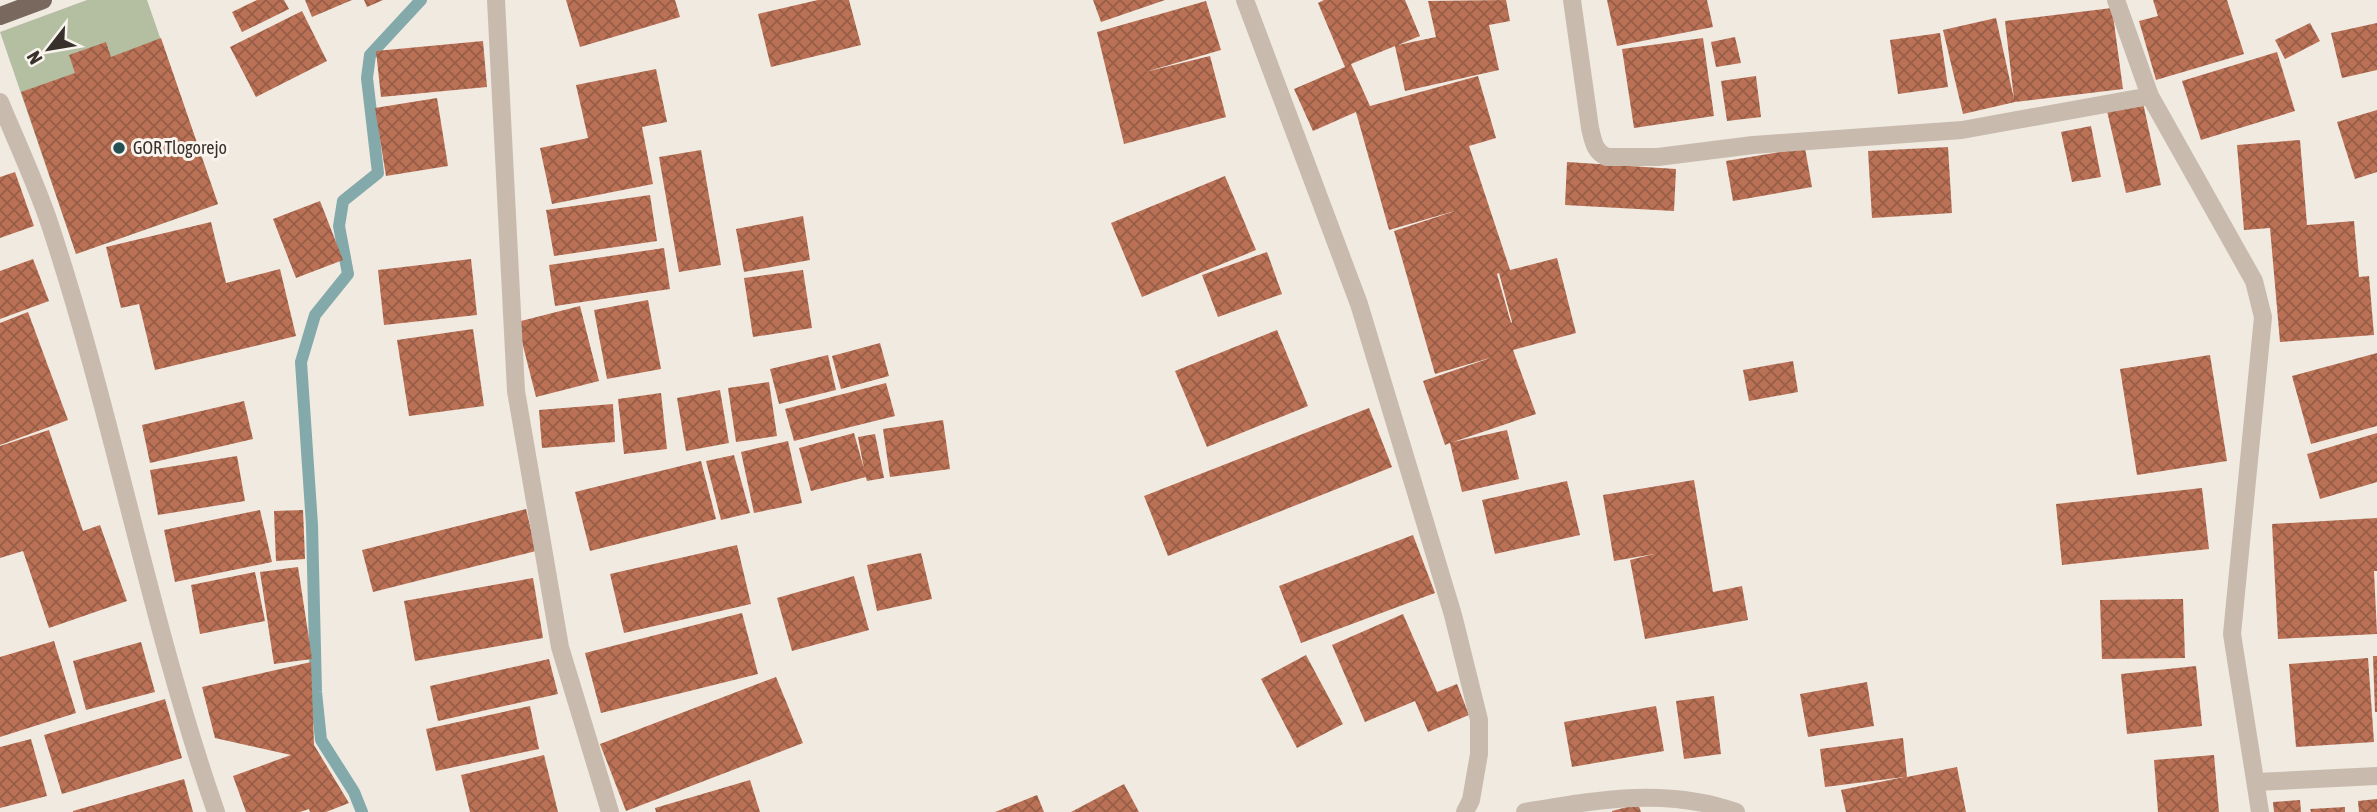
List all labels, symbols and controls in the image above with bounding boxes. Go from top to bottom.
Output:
north arrow [14,14,84,84]
text: N [22,47,47,68]
place label: GOR Tlogorejo [133,137,227,158]
marker: GOR Tlogorejo [111,140,127,156]

